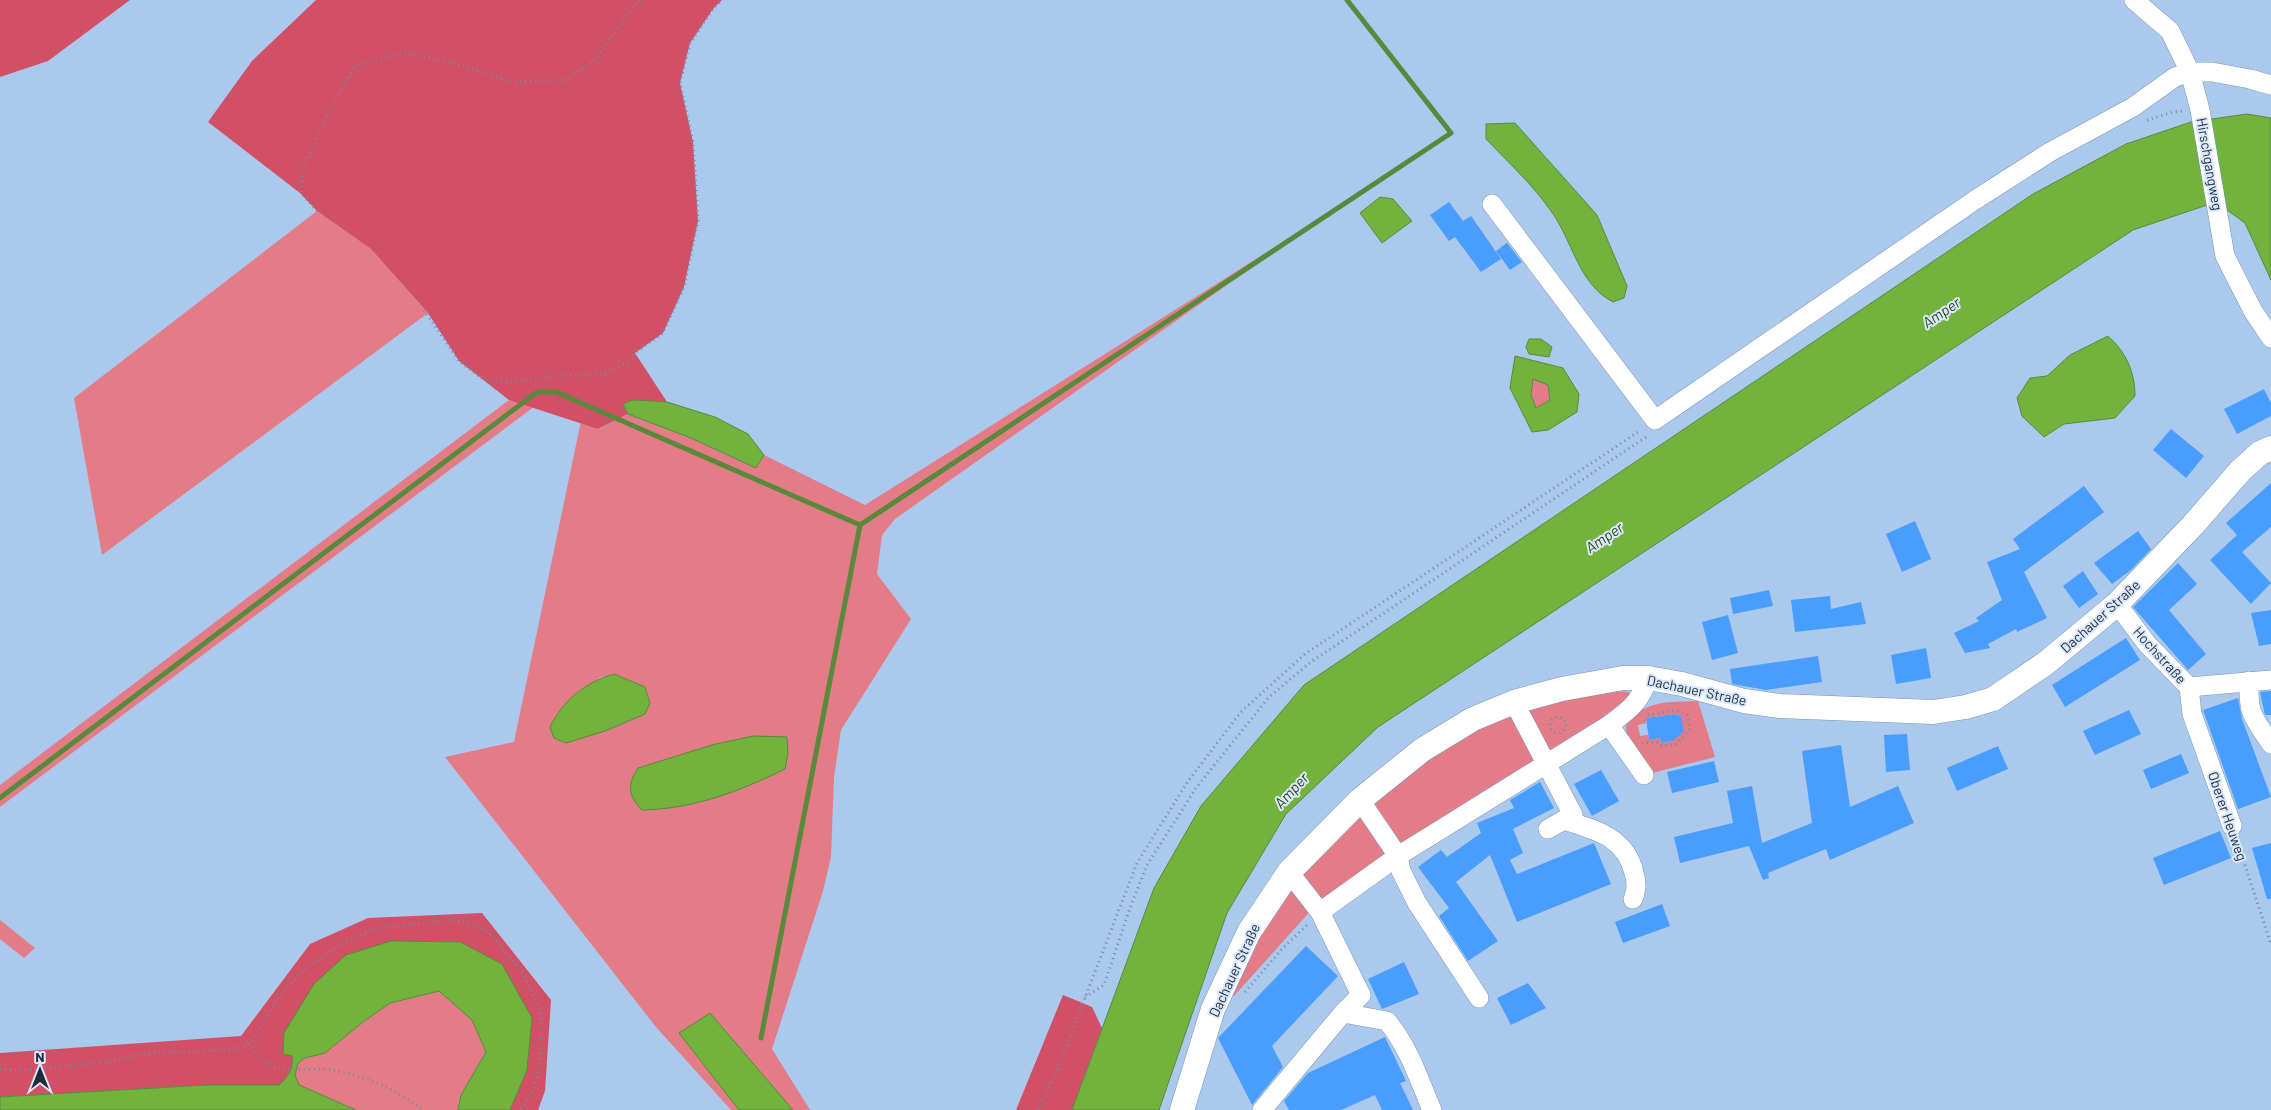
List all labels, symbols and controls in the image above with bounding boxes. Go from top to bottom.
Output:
street label: Hirschgangweg [2193,116,2227,212]
water label: Amper [1919,292,1964,331]
water label: Amper [1582,517,1627,556]
street label: Dachauer Straße [2057,576,2143,656]
street label: Hochstraße [2130,623,2190,687]
street label: Dachauer Straße [1646,671,1748,709]
water label: Amper [1270,768,1312,811]
street label: Oberer Heuweg [2205,769,2251,863]
street label: Dachauer Straße [1205,920,1263,1020]
north arrow [15,1045,65,1095]
text: N [35,1048,45,1065]

